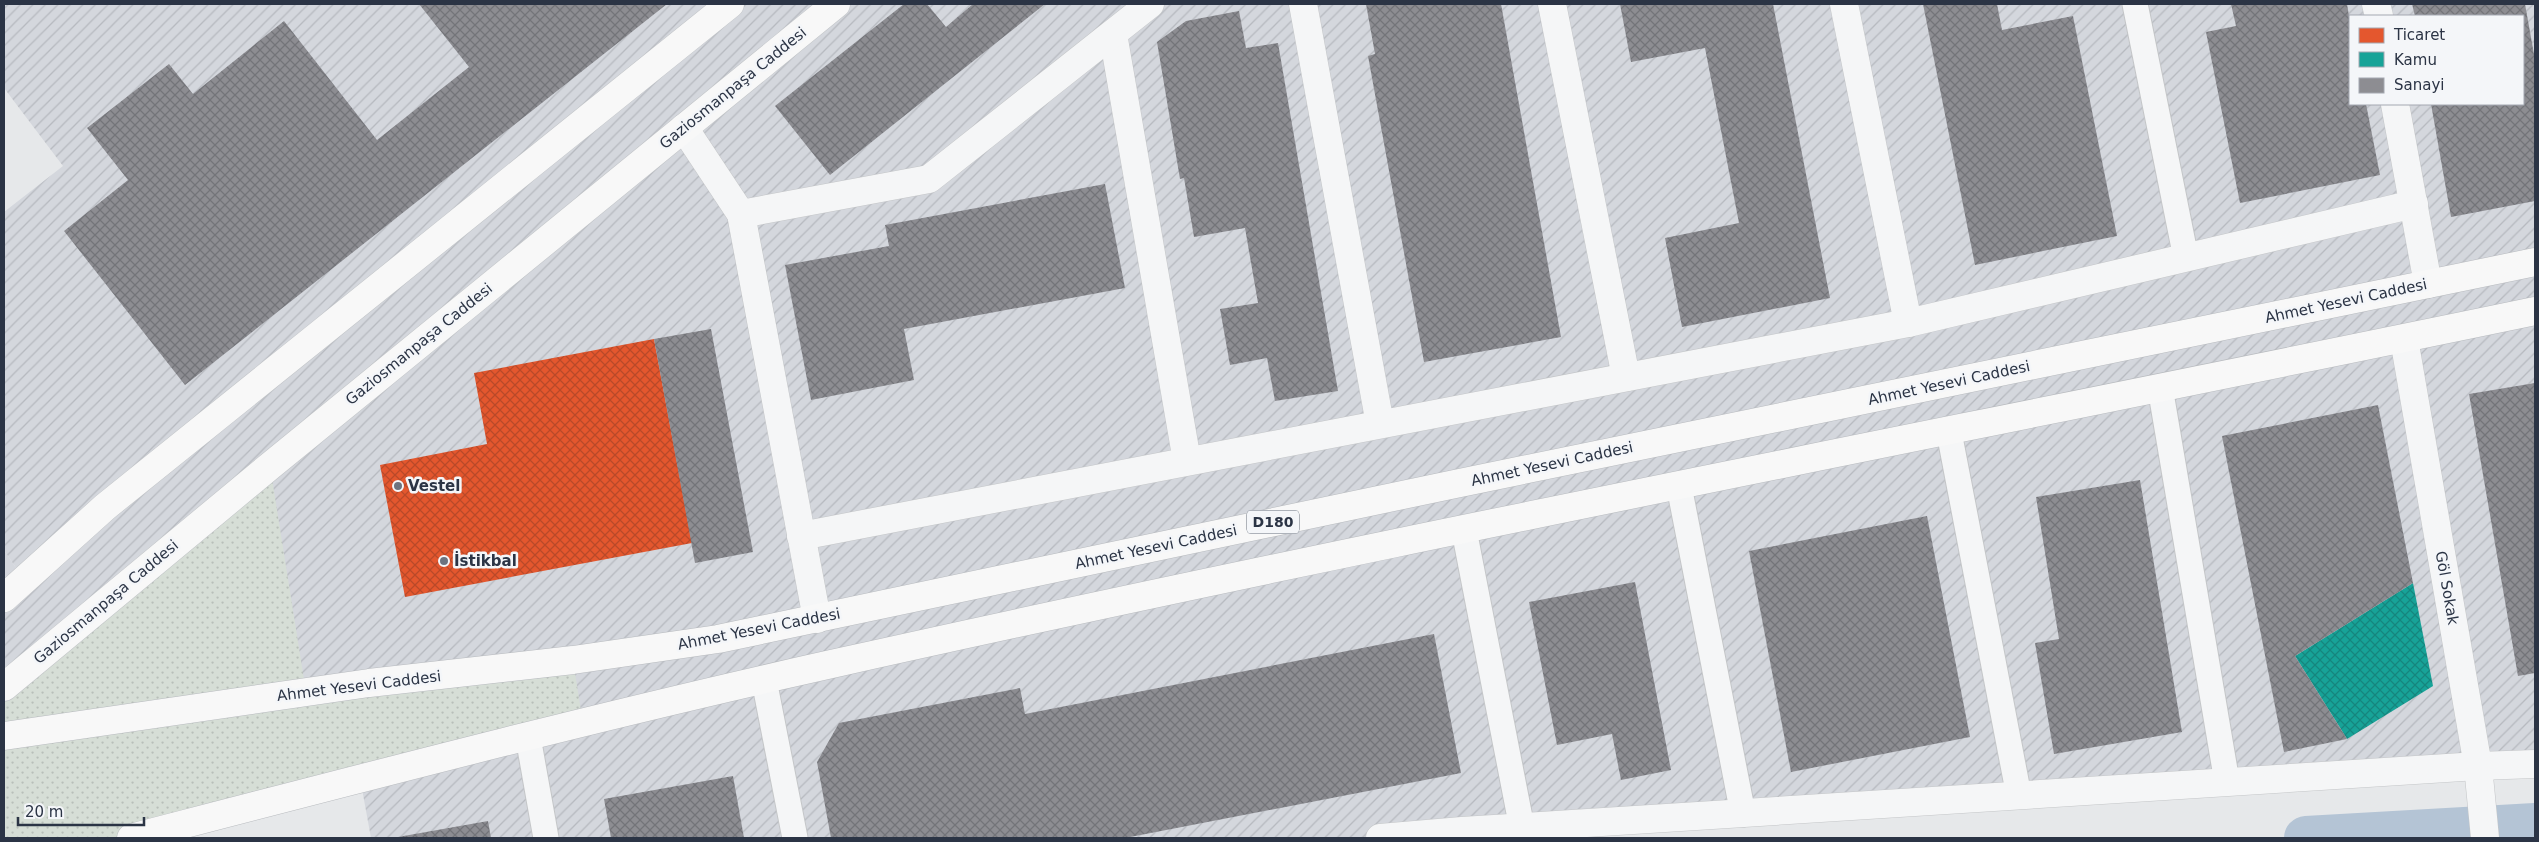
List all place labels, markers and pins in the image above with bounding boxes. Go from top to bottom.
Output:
place label: Vestel [408,477,460,495]
marker: Vestel [392,480,404,492]
place label: İstikbal [454,551,517,570]
marker: İstikbal [438,555,450,567]

